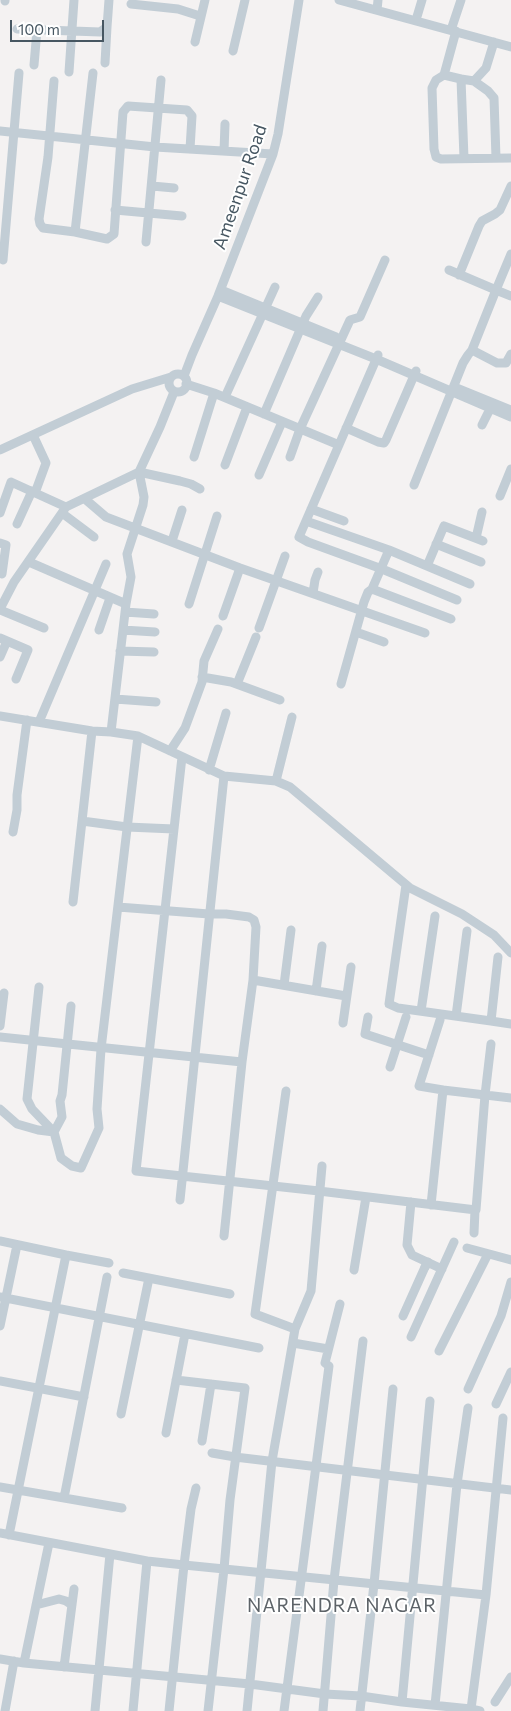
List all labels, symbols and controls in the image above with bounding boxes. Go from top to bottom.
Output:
scale bar [12,10,106,42]
text: 100 m [18,20,60,38]
street label: Ameenpur Road [208,122,272,252]
district label: NARENDRA NAGAR [245,1595,439,1617]

